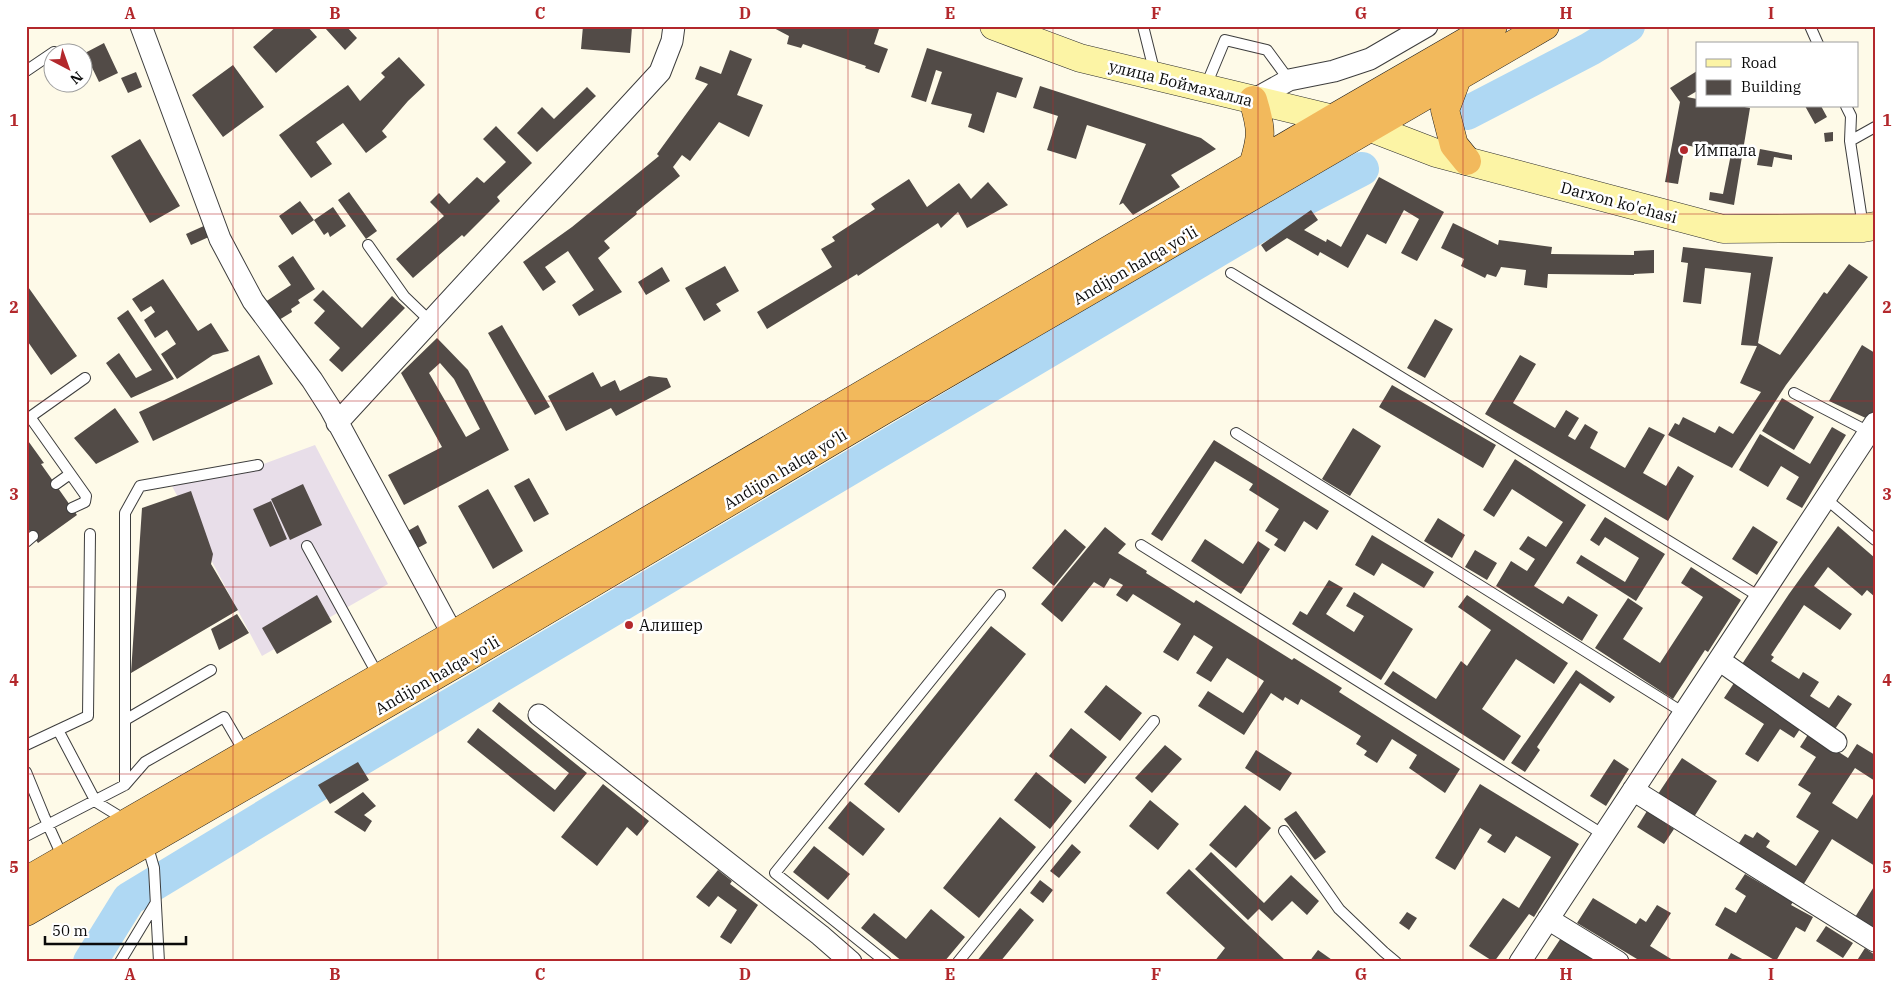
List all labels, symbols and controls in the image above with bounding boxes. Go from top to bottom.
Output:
text: A [124,3,136,23]
text: B [329,3,341,23]
text: C [535,3,545,23]
text: D [739,3,751,23]
text: E [945,3,955,23]
text: F [1151,3,1161,23]
text: G [1355,3,1367,23]
text: H [1560,3,1573,23]
text: I [1768,3,1774,23]
north arrow [42,42,92,92]
legend [1696,42,1858,108]
text: Road [1741,53,1777,72]
street label: улица Боймахалла [1107,55,1255,111]
text: N [66,67,87,88]
text: Building [1741,77,1801,96]
text: 1 [9,110,19,130]
text: 1 [1882,110,1892,130]
place label: Импала [1694,140,1757,160]
marker: Импала [1678,144,1690,156]
street label: Darxon ko'chasi [1558,177,1680,227]
street label: Andijon halqa yo‘li [1069,221,1201,309]
text: 2 [9,297,19,317]
text: 2 [1882,297,1892,317]
street label: Andijon halqa yo‘li [720,424,850,514]
text: 3 [9,484,19,504]
text: 3 [1882,484,1892,504]
place label: Алишер [639,615,703,635]
marker: Алишер [623,619,635,631]
street label: Andijon halqa yo‘li [371,631,503,719]
text: 4 [9,670,19,690]
text: 4 [1882,670,1892,690]
text: 5 [9,857,19,877]
text: 5 [1882,857,1892,877]
scale bar [45,913,186,945]
text: 50 m [52,921,88,940]
text: A [124,964,136,984]
text: B [329,964,341,984]
text: C [535,964,545,984]
text: D [739,964,751,984]
text: E [945,964,955,984]
text: F [1151,964,1161,984]
text: G [1355,964,1367,984]
text: H [1560,964,1573,984]
text: I [1768,964,1774,984]

